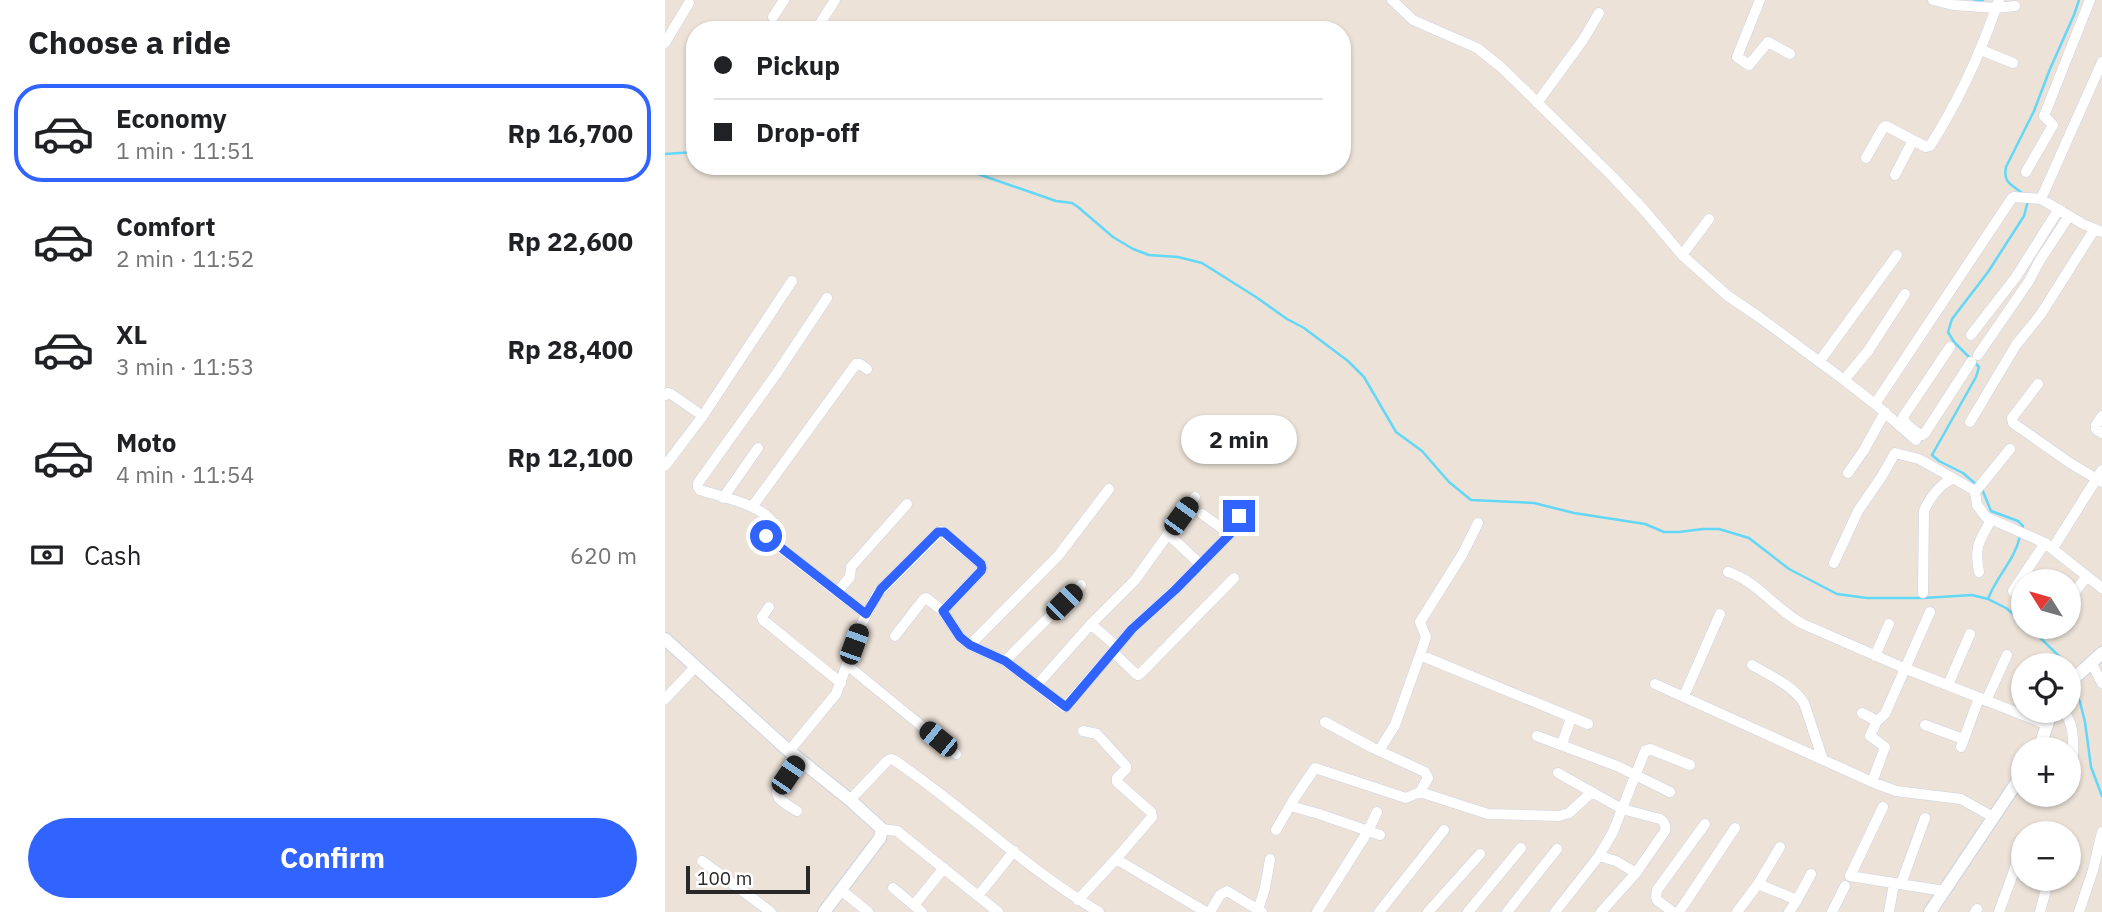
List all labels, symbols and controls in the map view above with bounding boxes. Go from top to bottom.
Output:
text: Choose a ride [28,21,231,63]
text: Pickup [756,48,840,82]
text: Economy [116,101,227,135]
icon: car [32,102,95,165]
text: Drop-off [756,115,859,149]
text: Rp 16,700 [507,116,633,150]
text: 1 min · 11:51 [116,135,254,165]
text: Comfort [116,209,215,243]
icon: car [32,210,95,273]
text: Rp 22,600 [507,224,633,258]
text: 2 min · 11:52 [116,243,254,273]
text: XL [116,317,147,351]
icon: car [32,318,95,381]
text: Rp 28,400 [507,332,633,366]
text: 3 min · 11:53 [116,351,254,381]
callout: 2 min [1181,414,1297,463]
text: 2 min [1209,424,1269,454]
text: Moto [116,425,176,459]
icon: car [32,426,95,489]
text: Rp 12,100 [507,440,633,474]
text: 4 min · 11:54 [116,459,254,489]
car [1161,493,1202,539]
route end [1223,500,1255,532]
route start [750,520,782,552]
icon: cash [28,536,66,574]
text: Cash [84,538,141,572]
text: 620 m [570,540,637,570]
north arrow [2011,569,2081,639]
map controls [2011,569,2081,891]
car [1042,580,1087,624]
car [837,621,872,667]
button: locate [2011,653,2081,723]
car [916,718,961,760]
button: + [2011,737,2081,807]
car [768,752,809,798]
button: Confirm [28,818,637,898]
button: − [2011,821,2081,891]
scale bar [686,863,810,895]
text: 100 m [697,866,752,890]

